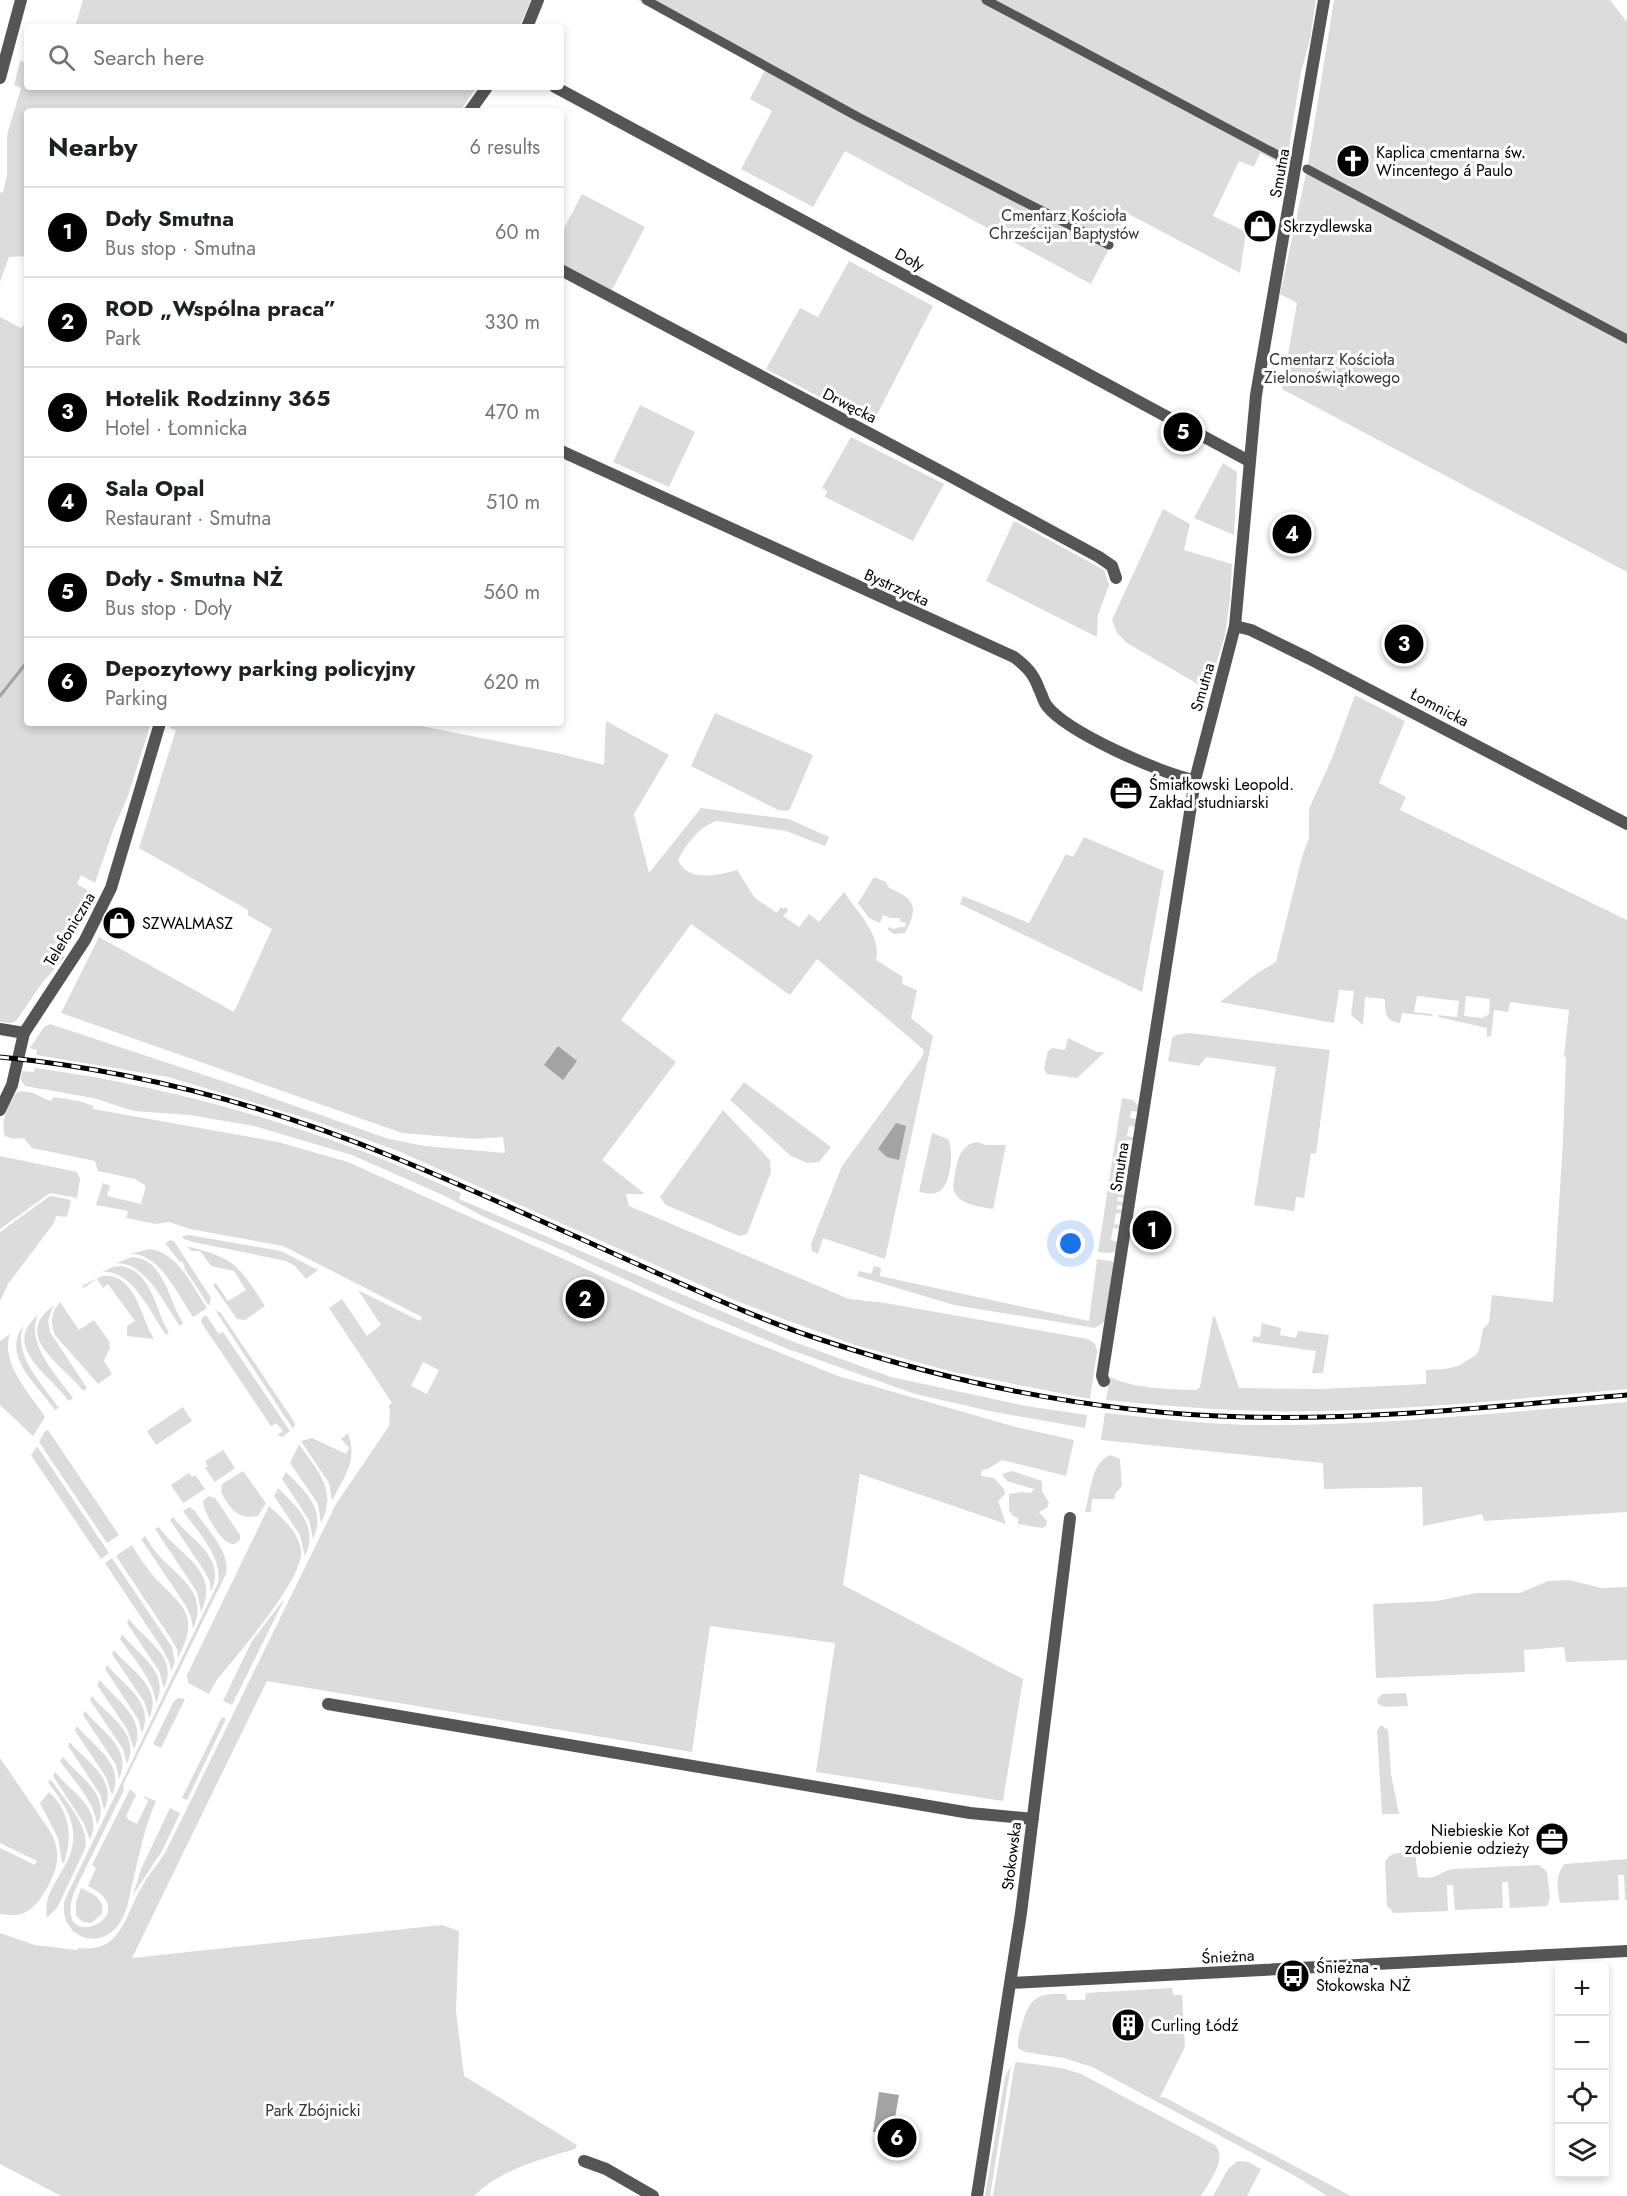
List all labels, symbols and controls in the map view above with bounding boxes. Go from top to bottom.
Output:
search box [24,24,564,90]
icon: search [45,41,78,74]
text: Search here [93,41,204,73]
text: Nearby [48,128,137,166]
text: 6 results [470,133,540,162]
place label: Kaplica cmentarna św. Wincentego á Paulo [1376,141,1526,182]
church icon: Kaplica cmentarna św. Wincentego á Paulo [1335,143,1371,179]
street label: Smutna [1264,147,1295,200]
text: Doły Smutna [105,202,234,234]
park label: Cmentarz Kościoła Chrześcijan Baptystów [989,204,1139,245]
shop icon: Skrzydlewska [1242,208,1278,244]
place label: Skrzydlewska [1283,215,1372,238]
text: 1 [62,218,73,247]
text: 60 m [495,218,540,247]
text: Bus stop · Smutna [105,234,256,263]
street label: Doły [891,242,929,277]
text: ROD „Wspólna praca” [105,292,336,324]
text: 2 [61,308,74,337]
text: 330 m [485,308,540,337]
text: Park [105,324,141,353]
park label: Cmentarz Kościoła Zielonoświątkowego [1264,348,1400,389]
text: Hotelik Rodzinny 365 [105,382,330,414]
street label: Drwęcka [819,382,881,429]
text: 3 [61,398,74,427]
text: 470 m [484,398,540,427]
pin: 5 [1164,410,1202,454]
text: Hotel · Łomnicka [105,414,247,443]
text: Sala Opal [105,472,204,504]
text: 4 [61,488,74,517]
text: 510 m [486,488,540,517]
text: Restaurant · Smutna [105,504,271,533]
pin: 4 [1272,512,1312,556]
text: Doły - Smutna NŻ [105,562,283,594]
street label: Bystrzycka [861,563,933,612]
text: 5 [61,578,74,607]
text: 560 m [484,578,540,607]
text: Bus stop · Doły [105,594,232,623]
pin: 3 [1384,622,1424,666]
text: Depozytowy parking policyjny [105,652,415,684]
street label: Smutna [1185,660,1220,714]
text: 6 [61,668,74,697]
text: 620 m [484,668,540,697]
street label: Łomnicka [1406,682,1473,732]
text: Parking [105,684,168,713]
place label: Śmiałkowski Leopold. Zakład studniarski [1149,773,1294,814]
office icon: Śmiałkowski Leopold. Zakład studniarski [1108,775,1144,811]
street label: Telefoniczna [38,888,101,971]
shop icon: SZWALMASZ [101,905,137,941]
place label: SZWALMASZ [142,912,233,935]
street label: Smutna [1104,1141,1135,1193]
pin: 1 [1132,1208,1172,1252]
your location [1056,1229,1085,1258]
pin: 2 [566,1276,604,1322]
place label: Niebieskie Kot zdobienie odzieży [1405,1819,1530,1860]
street label: Stokowska [996,1821,1027,1892]
office icon: Niebieskie Kot zdobienie odzieży [1534,1821,1570,1857]
street label: Śnieżna [1201,1944,1255,1969]
place label: Śnieżna - Stokowska NŻ [1316,1956,1411,1997]
bus stop icon: Śnieżna - Stokowska NŻ [1275,1958,1311,1994]
map controls [1555,1962,1609,2178]
button: + [1555,1962,1609,2016]
building icon: Curling Łódź [1110,2007,1146,2043]
place label: Curling Łódź [1151,2014,1239,2037]
button: − [1555,2016,1609,2070]
button: locate [1555,2070,1609,2124]
park label: Park Zbójnicki [265,2099,361,2122]
pin: 6 [878,2116,916,2160]
button: layers [1555,2124,1609,2178]

